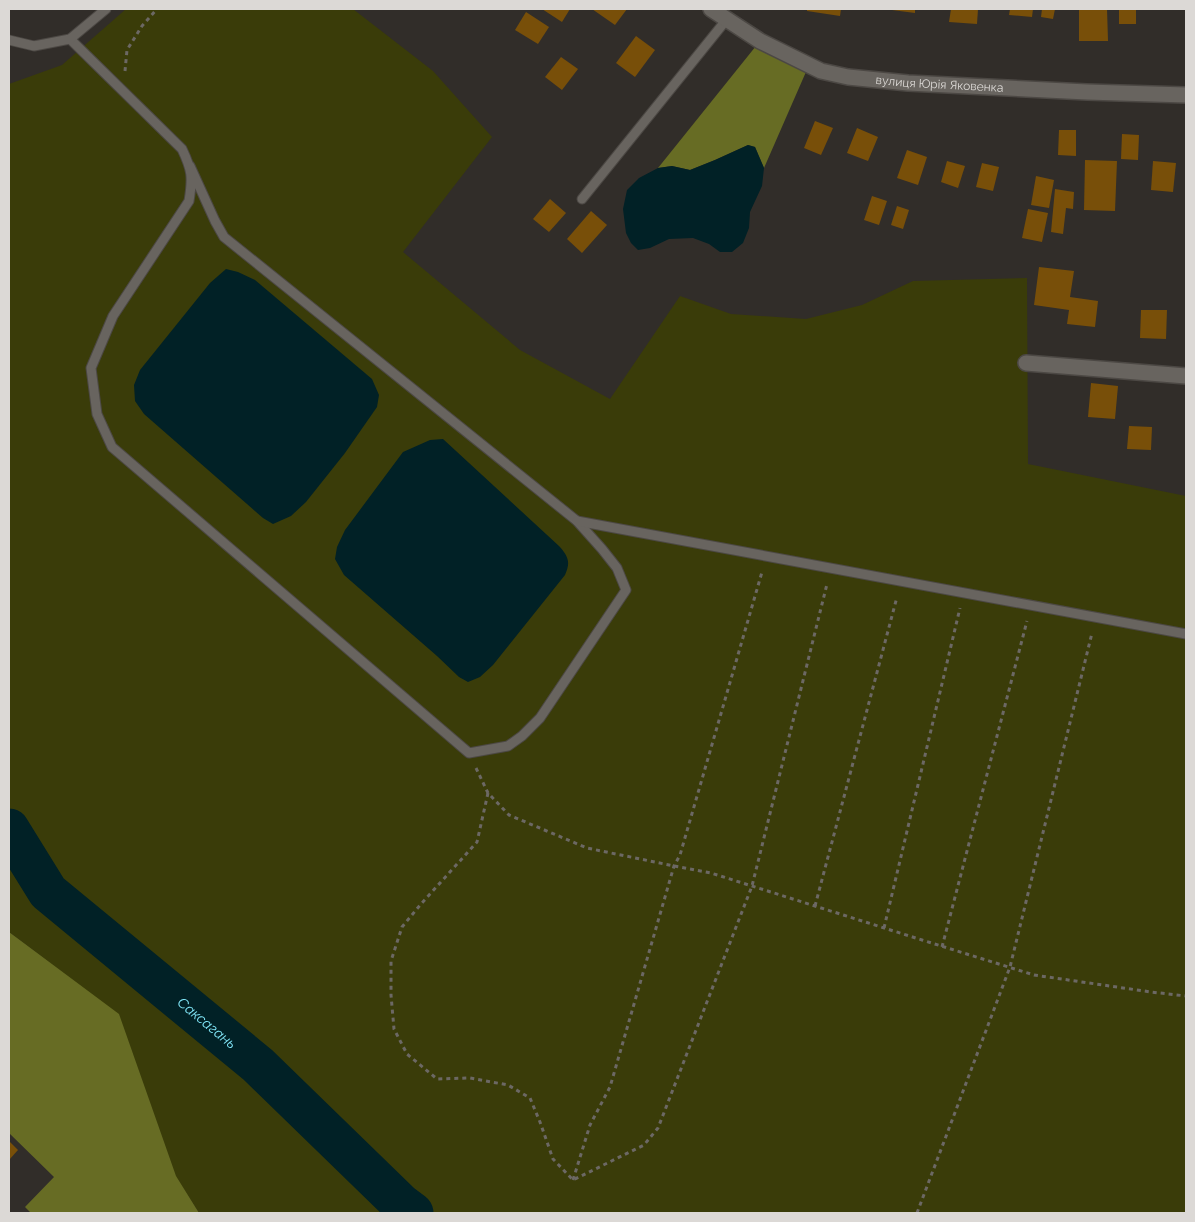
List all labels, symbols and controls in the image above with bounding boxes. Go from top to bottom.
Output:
street label: вулиця Юрія Яковенка [875,73,1004,95]
water label: Саксагань [174,994,240,1052]

